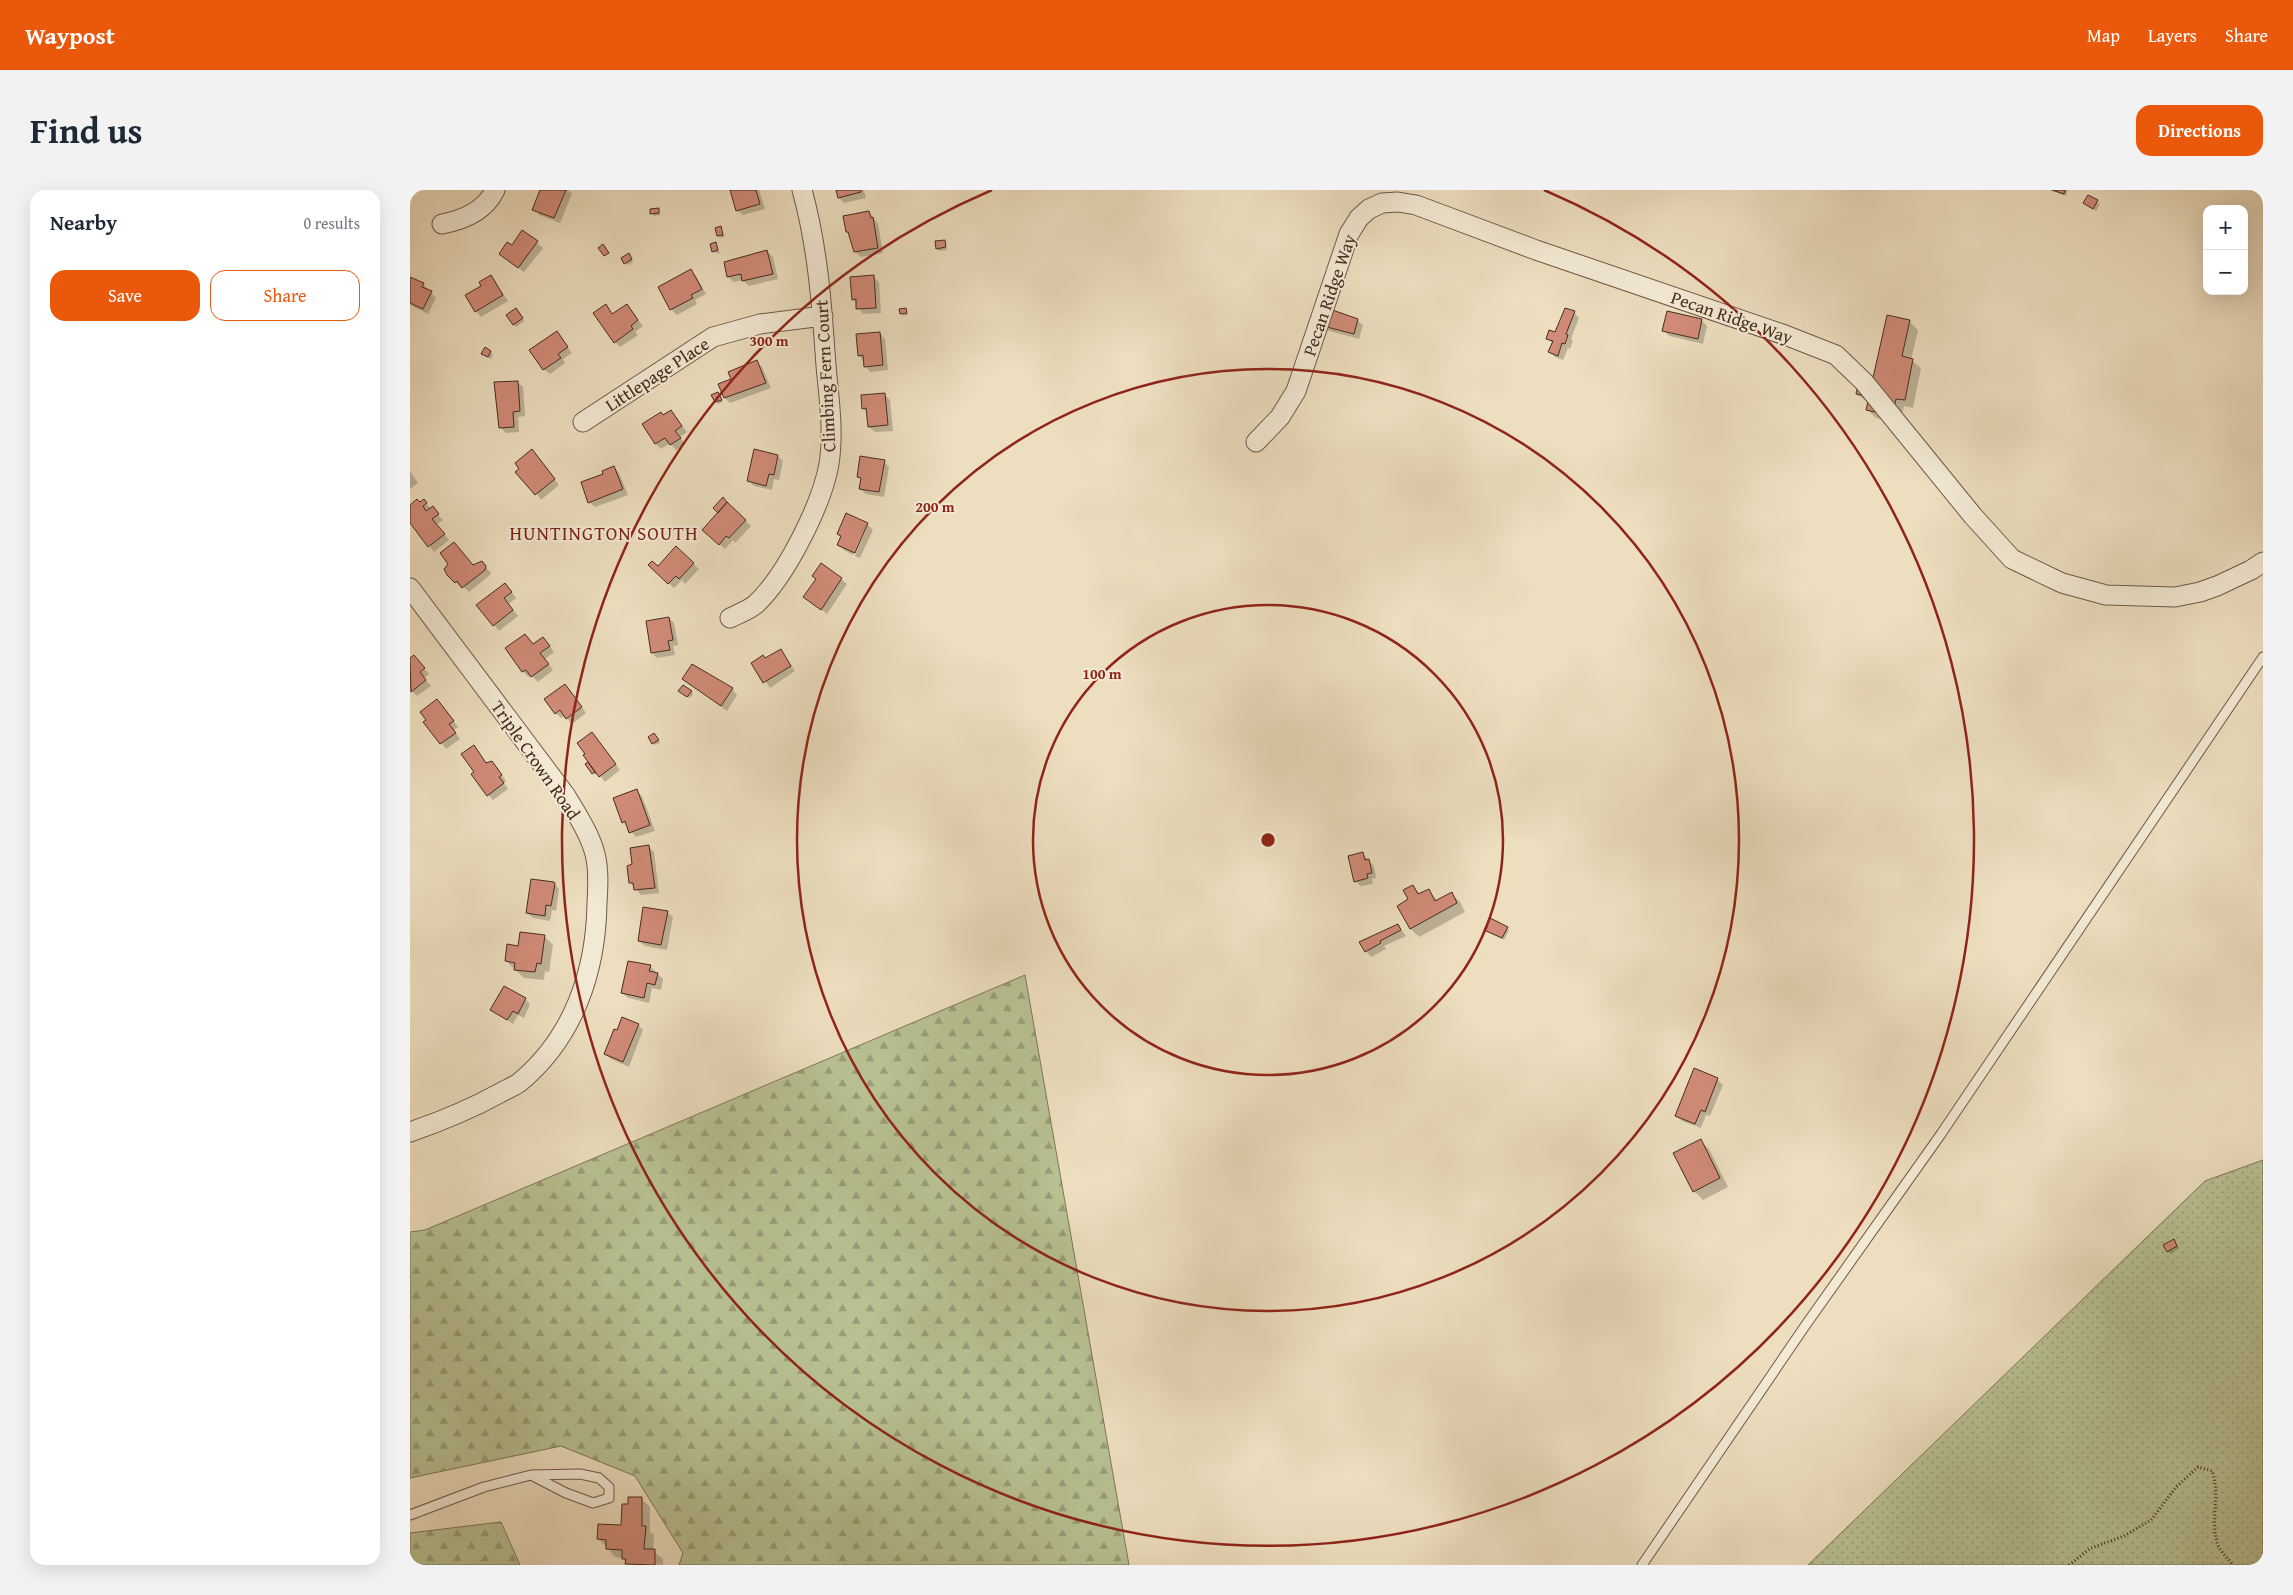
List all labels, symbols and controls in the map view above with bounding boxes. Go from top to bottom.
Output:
text: Waypost [25,18,115,53]
text: Map [2087,22,2120,49]
text: Layers [2148,22,2197,49]
text: Share [2225,22,2268,49]
text: Find us [30,105,143,156]
button: Directions [2136,105,2263,156]
map controls [2203,205,2248,295]
button: + [2203,205,2248,250]
text: Nearby [50,207,117,238]
text: 0 results [303,211,360,235]
street label: Pecan Ridge Way [1296,230,1362,360]
button: − [2203,250,2248,295]
button: Save [50,270,200,321]
button: Share [210,270,360,321]
street label: Pecan Ridge Way [1667,284,1797,350]
street label: Climbing Fern Court [807,299,842,453]
street label: Littlepage Place [600,330,714,418]
text: 300 m [749,330,789,351]
text: 200 m [915,496,955,517]
district label: HUNTINGTON SOUTH [509,519,699,547]
text: 100 m [1082,663,1122,684]
street label: Triple Crown Road [485,695,587,825]
centre of rings [1259,831,1277,849]

